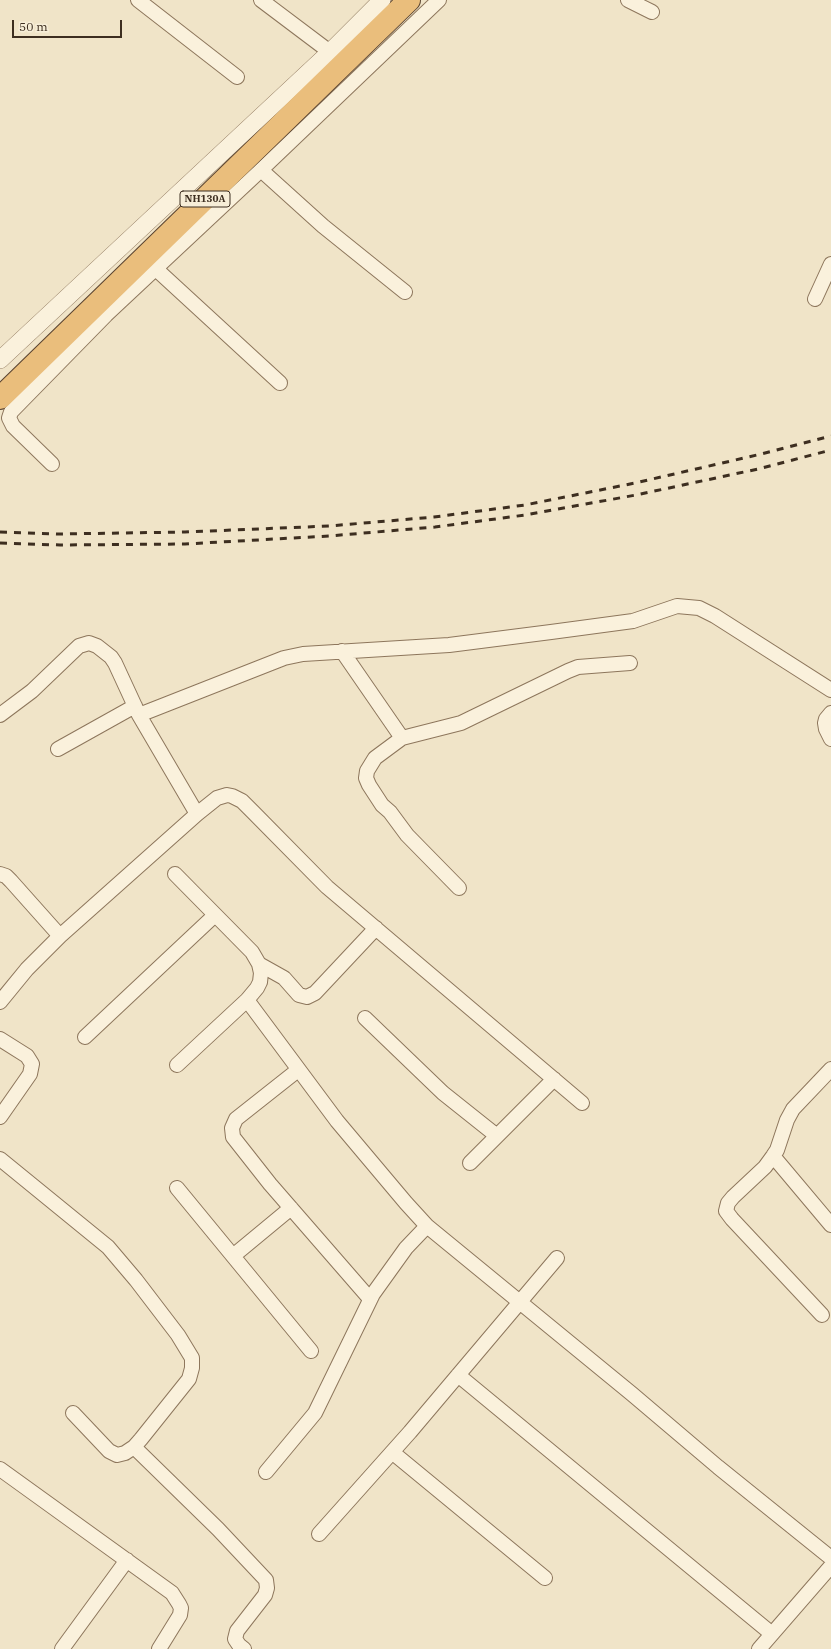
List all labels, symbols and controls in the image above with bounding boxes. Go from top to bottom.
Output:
scale bar [14,12,124,38]
text: 50 m [19,19,48,34]
road number: NH130A [180,191,230,207]

